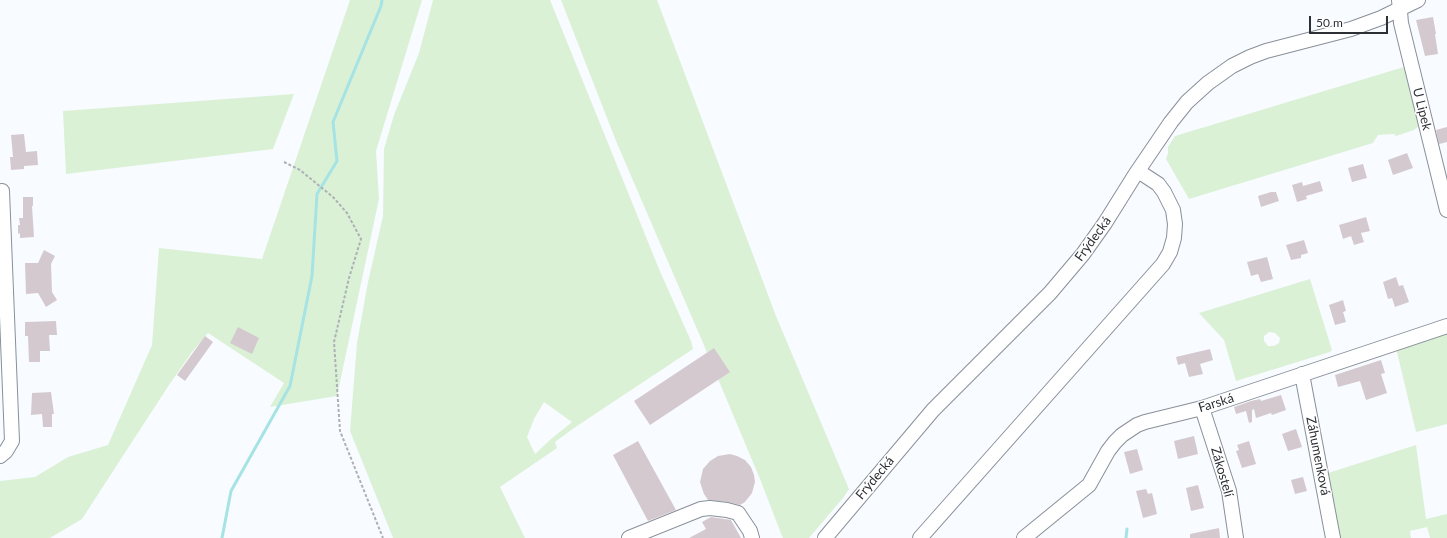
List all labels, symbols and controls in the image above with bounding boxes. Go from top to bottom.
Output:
scale bar [1311,8,1390,34]
text: 50 m [1316,15,1343,30]
street label: U Lipek [1409,86,1435,132]
street label: Frýdecká [1072,214,1114,264]
street label: Farská [1196,390,1236,416]
street label: Záhumenková [1303,415,1333,497]
street label: Zákostelí [1207,445,1237,499]
street label: Frýdecká [852,453,898,503]

